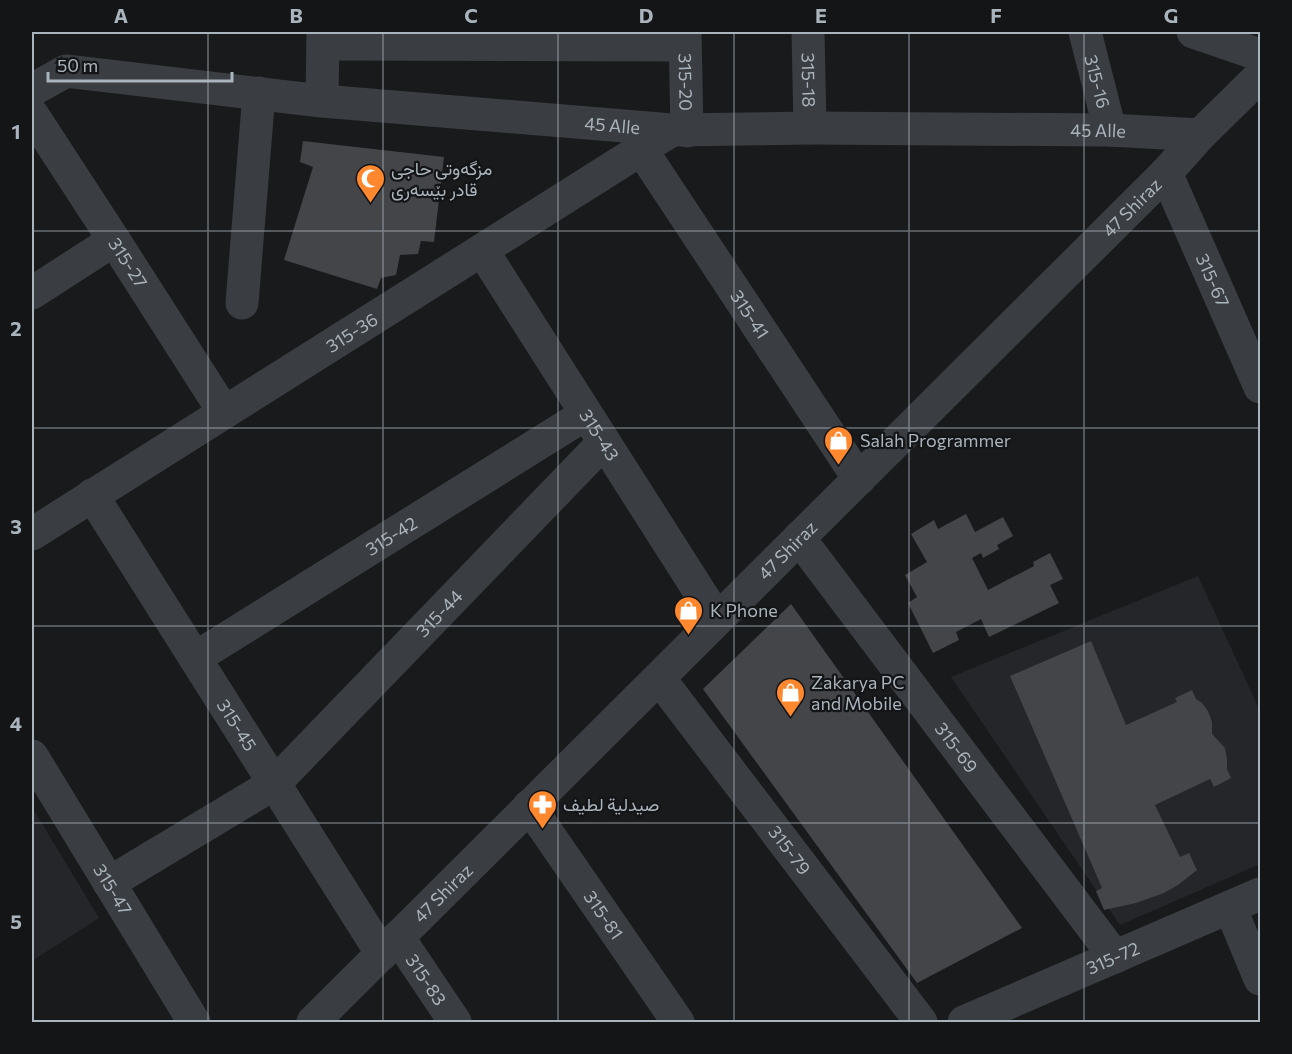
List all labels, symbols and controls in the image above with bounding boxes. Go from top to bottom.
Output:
text: A [114,3,128,27]
text: B [289,3,303,27]
text: C [464,3,478,27]
text: D [639,3,653,27]
text: E [815,3,827,27]
text: F [990,3,1002,27]
text: G [1164,3,1178,27]
scale bar [48,45,232,83]
street label: 315-18 [797,52,821,108]
street label: 315-16 [1080,52,1115,111]
street label: 315-20 [674,53,698,111]
text: 50 m [57,54,98,76]
street label: 45 Alle [584,112,641,138]
text: 1 [11,119,21,143]
street label: 45 Alle [1070,119,1127,142]
place label: مزگەوتی حاجی قادر بێسەری [391,157,492,201]
mosque icon: مزگەوتی حاجی قادر بێسەری [354,162,386,204]
street label: 47 Shiraz [1098,173,1166,241]
street label: 315-27 [104,233,153,292]
street label: 315-67 [1192,250,1234,310]
street label: 315-41 [726,286,774,343]
street label: 315-36 [322,308,382,357]
text: 2 [10,316,22,340]
street label: 315-43 [575,405,624,465]
shop icon: Salah Programmer [823,424,855,466]
place label: Salah Programmer [860,429,1011,451]
street label: 315-42 [361,511,421,560]
text: 3 [10,514,22,538]
street label: 47 Shiraz [753,516,821,584]
street label: 315-44 [411,585,467,641]
shop icon: K Phone [673,594,705,636]
place label: K Phone [710,599,778,621]
place label: Zakarya PC and Mobile [811,671,904,714]
shop icon: Zakarya PC and Mobile [774,676,806,718]
street label: 315-45 [213,695,262,755]
text: 4 [10,711,22,735]
street label: 315-69 [931,718,983,777]
pharmacy icon: صیدلیة لطیف [526,788,558,830]
place label: صیدلیة لطیف [563,793,659,815]
street label: 315-79 [764,821,816,879]
street label: 47 Shiraz [409,859,477,927]
street label: 315-47 [89,860,137,919]
street label: 315-81 [579,886,629,943]
text: 5 [10,909,22,933]
street label: 315-72 [1083,937,1143,979]
street label: 315-83 [401,950,451,1009]

